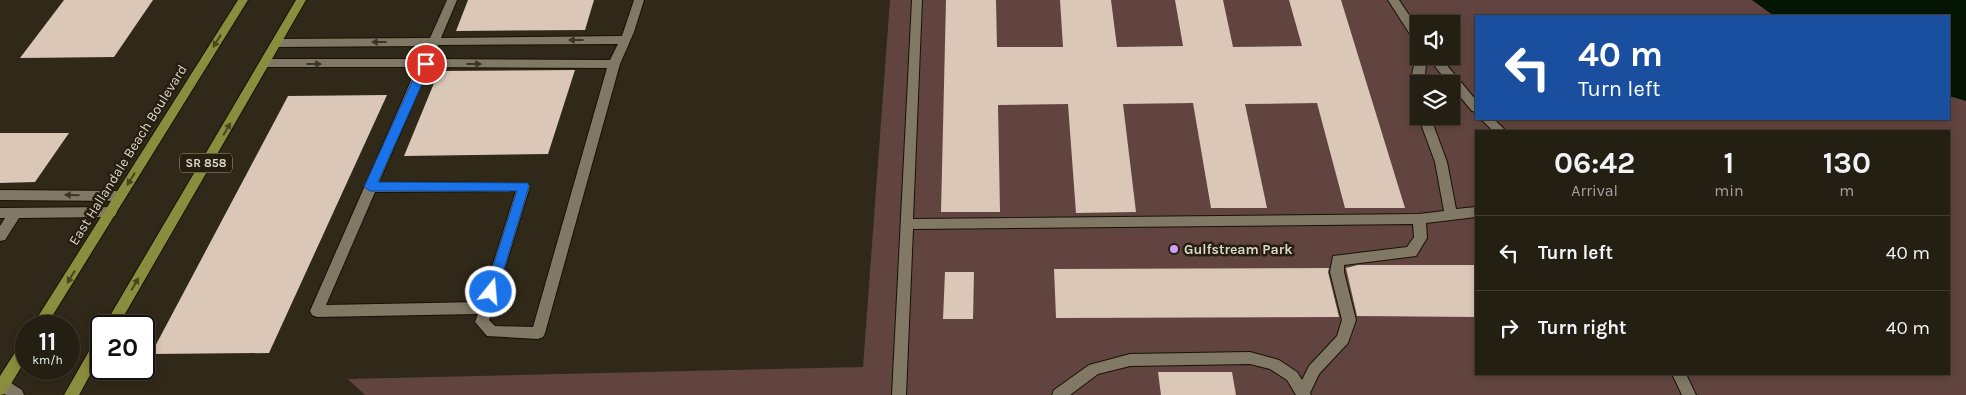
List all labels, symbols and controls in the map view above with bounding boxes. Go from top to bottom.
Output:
map controls [1410,15,1460,125]
button: sound [1410,15,1460,65]
text: 40 m [1578,34,1663,75]
one-way arrow [213,35,222,48]
icon: left [1495,35,1560,100]
one-way arrow [568,36,584,44]
one-way arrow [371,38,387,46]
pin [405,43,447,85]
icon: arrive [412,50,440,78]
one-way arrow [306,60,322,68]
one-way arrow [467,60,483,68]
street label: East Hallandale Beach Boulevard [65,62,191,248]
button: layers [1410,75,1460,125]
text: Turn left [1578,76,1661,102]
one-way arrow [222,122,231,136]
text: 06:42 [1554,145,1635,181]
text: 1 [1724,145,1734,181]
text: 130 [1823,145,1871,181]
road number: SR 858 [180,154,232,172]
one-way arrow [127,172,136,186]
text: Arrival [1571,181,1618,200]
text: min [1714,181,1744,200]
text: m [1839,181,1854,200]
one-way arrow [63,191,79,199]
icon: left [1495,239,1523,267]
place label: Gulfstream Park [1184,241,1293,258]
text: Turn left [1538,242,1613,264]
text: 40 m [1886,242,1930,264]
marker: Gulfstream Park [1168,243,1180,255]
position arrow [464,265,516,317]
one-way arrow [66,270,75,283]
one-way arrow [131,278,140,291]
icon: right [1495,314,1523,342]
speed limit sign: 20 [90,315,155,380]
text: Turn right [1538,317,1627,339]
text: 40 m [1886,317,1930,339]
text: 11 [39,327,56,356]
text: km/h [32,353,63,367]

